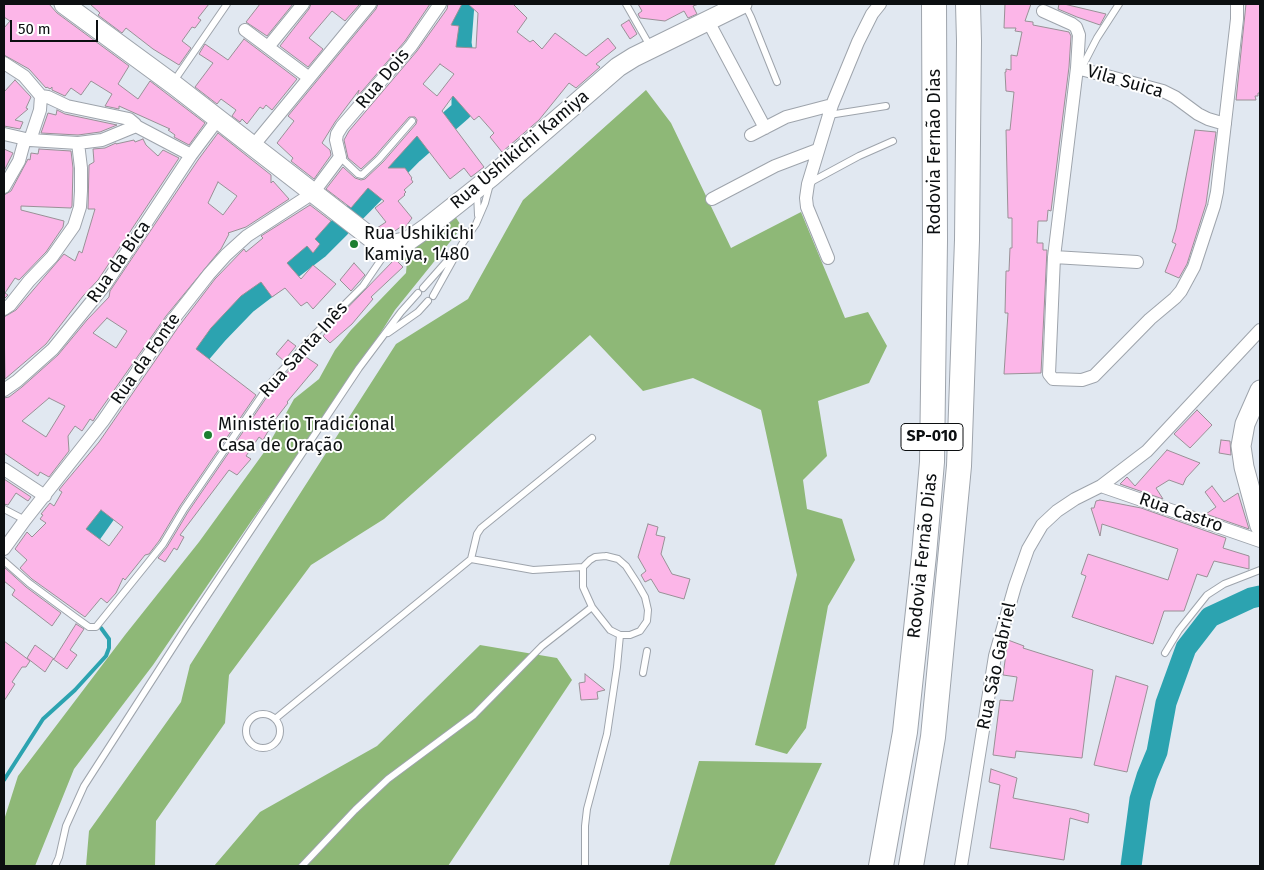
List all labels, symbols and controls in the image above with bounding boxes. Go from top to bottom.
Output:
scale bar [12,10,100,42]
text: 50 m [18,20,51,38]
street label: Rua Dois [352,45,414,113]
street label: Vila Suica [1084,61,1166,103]
street label: Rodovia Fernão Dias [924,69,946,235]
street label: Rua Ushikichi Kamiya [446,86,594,214]
street label: Rua da Bica [83,217,155,307]
place label: Rua Ushikichi Kamiya, 1480 [364,223,474,266]
marker: Rua Ushikichi Kamiya, 1480 [348,238,360,250]
street label: Rua Santa Inês [255,298,353,402]
street label: Rua da Fonte [107,309,185,409]
place label: Ministério Tradicional Casa de Oração [218,414,395,456]
road number: SP-010 [901,424,963,451]
marker: Ministério Tradicional Casa de Oração [202,429,214,441]
street label: Rodovia Fernão Dias [904,472,942,640]
street label: Rua Castro [1136,489,1226,537]
street label: Rua São Gabriel [973,600,1021,732]

